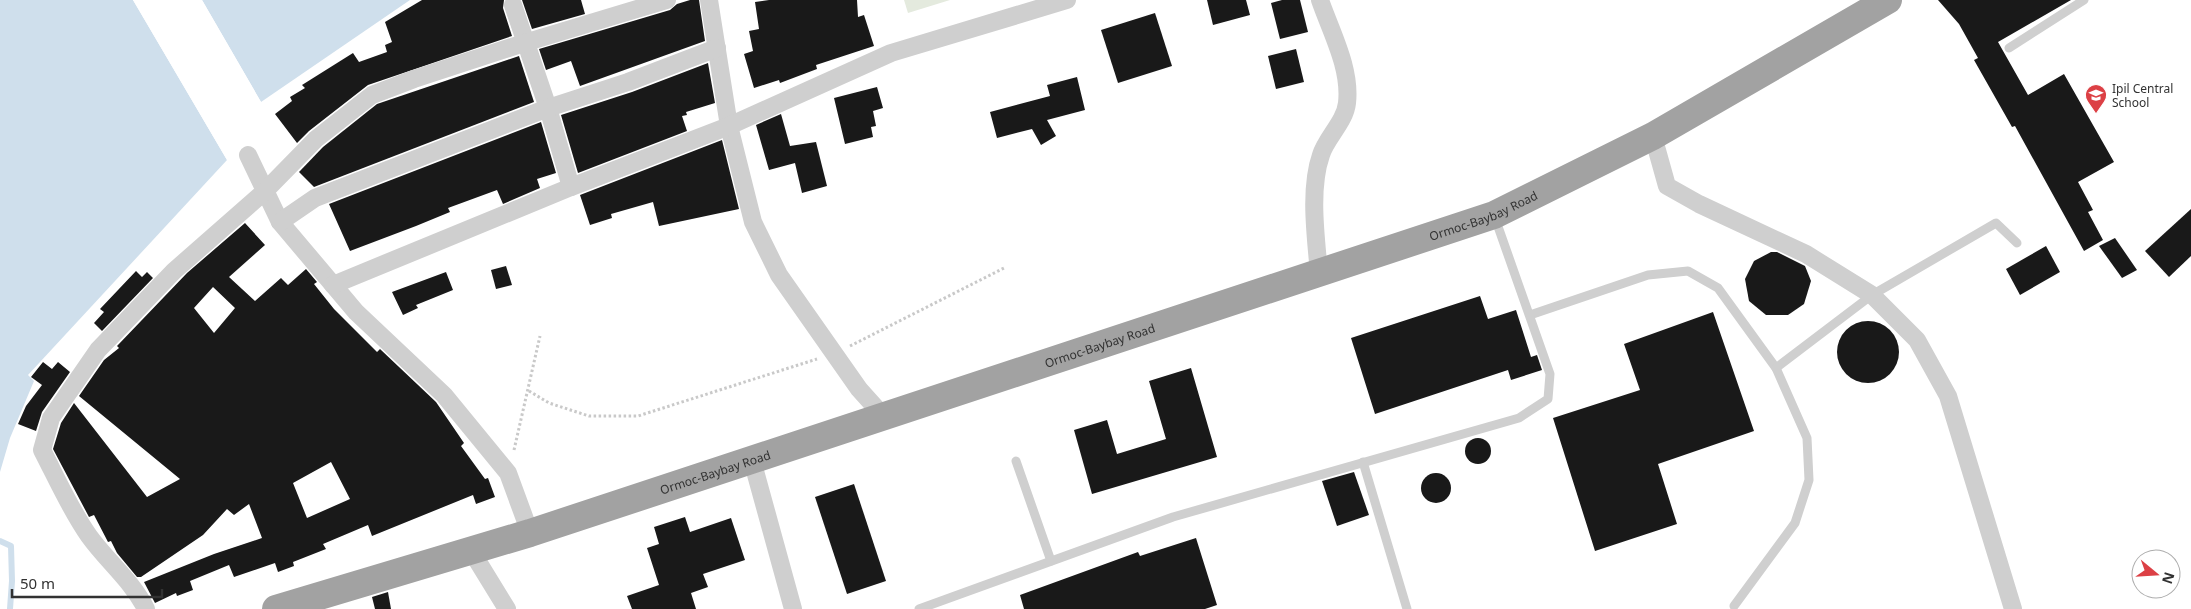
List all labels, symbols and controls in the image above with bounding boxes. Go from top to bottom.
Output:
place label: Ipil Central School [2112,80,2173,111]
school or university icon: Ipil Central School [2084,83,2108,114]
street label: Ormoc-Baybay Road [1427,186,1540,244]
street label: Ormoc-Baybay Road [1042,319,1157,371]
street label: Ormoc-Baybay Road [658,446,773,498]
north arrow [2131,549,2181,599]
scale bar [12,566,162,598]
text: N [2158,570,2180,587]
text: 50 m [20,573,55,593]

